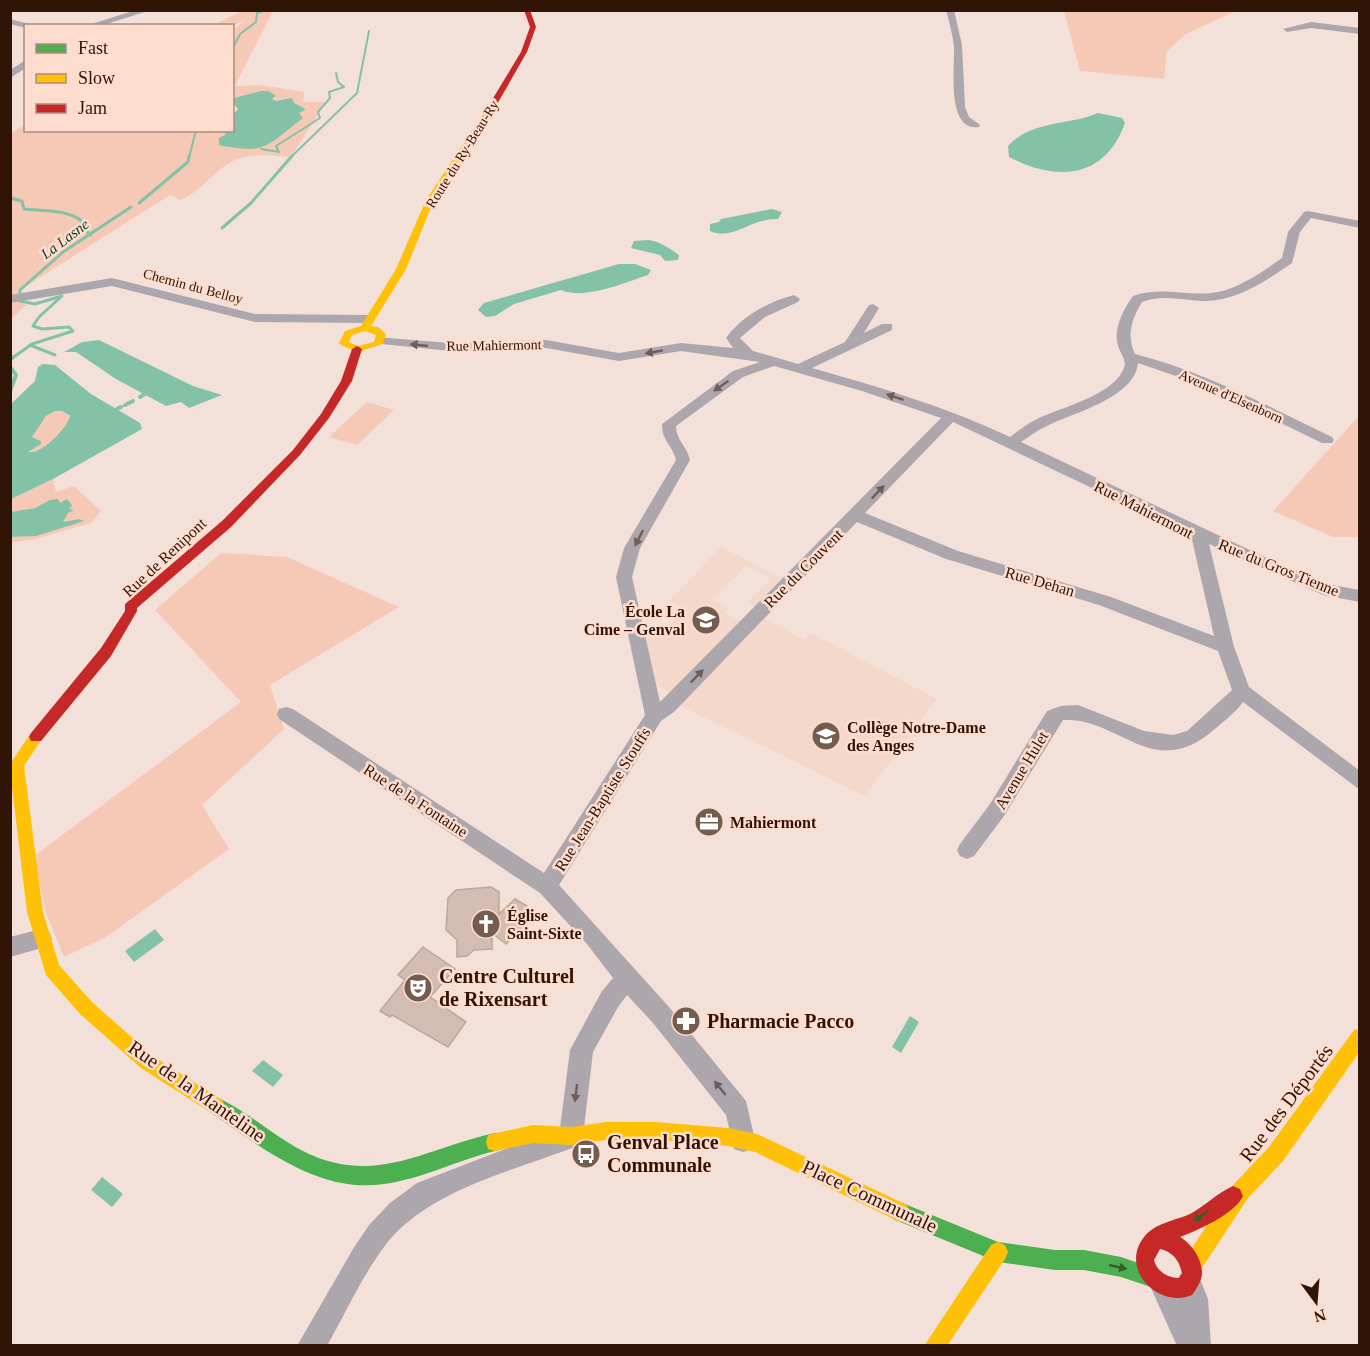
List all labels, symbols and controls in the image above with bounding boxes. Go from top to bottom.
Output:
legend [24,24,234,132]
text: Fast [78,38,108,58]
text: Slow [78,68,115,88]
text: Jam [78,98,107,118]
street label: Route du Ry-Beau-Ry [423,98,502,211]
water label: La Lasne [37,216,92,263]
street label: Chemin du Belloy [141,266,244,307]
street label: Rue Mahiermont [446,337,542,354]
one-way arrow [409,340,428,350]
one-way arrow [644,348,663,357]
street label: Avenue d'Elsenborn [1176,367,1285,426]
one-way arrow [713,380,729,391]
one-way arrow [886,392,904,402]
street label: Rue Mahiermont [1091,477,1197,542]
one-way arrow [871,485,885,500]
street label: Rue de Renipont [119,514,211,601]
street label: Rue du Couvent [761,525,847,611]
one-way arrow [634,530,644,547]
street label: Rue du Gros Tienne [1216,536,1342,599]
street label: Rue Dehan [1003,563,1077,600]
place label: École La Cime – Genval [584,602,686,638]
school or university icon: École La Cime – Genval [690,604,722,636]
one-way arrow [689,670,703,684]
place label: Collège Notre-Dame des Anges [847,719,986,755]
school or university icon: Collège Notre-Dame des Anges [810,720,842,752]
street label: Rue Jean-Baptiste Stouffs [551,724,654,875]
street label: Avenue Hulet [991,728,1052,812]
street label: Rue de la Fontaine [361,760,471,840]
office icon: Mahiermont [693,806,725,838]
place label: Mahiermont [730,814,817,831]
place label: Église Saint-Sixte [507,906,582,942]
church icon: Église Saint-Sixte [470,908,502,940]
place label: Centre Culturel de Rixensart [439,965,575,1010]
theatre icon: Centre Culturel de Rixensart [402,972,434,1004]
pharmacy icon: Pharmacie Pacco [670,1005,702,1037]
place label: Pharmacie Pacco [707,1010,854,1032]
street label: Rue de la Manteline [124,1036,270,1146]
street label: Rue des Déportés [1235,1040,1338,1167]
one-way arrow [714,1080,727,1096]
one-way arrow [571,1084,580,1103]
place label: Genval Place Communale [607,1131,719,1176]
bus stop icon: Genval Place Communale [570,1138,602,1170]
street label: Place Communale [799,1155,941,1237]
one-way arrow [1193,1211,1209,1222]
one-way arrow [1109,1262,1127,1272]
north arrow [1286,1272,1346,1332]
text: N [1312,1306,1328,1326]

